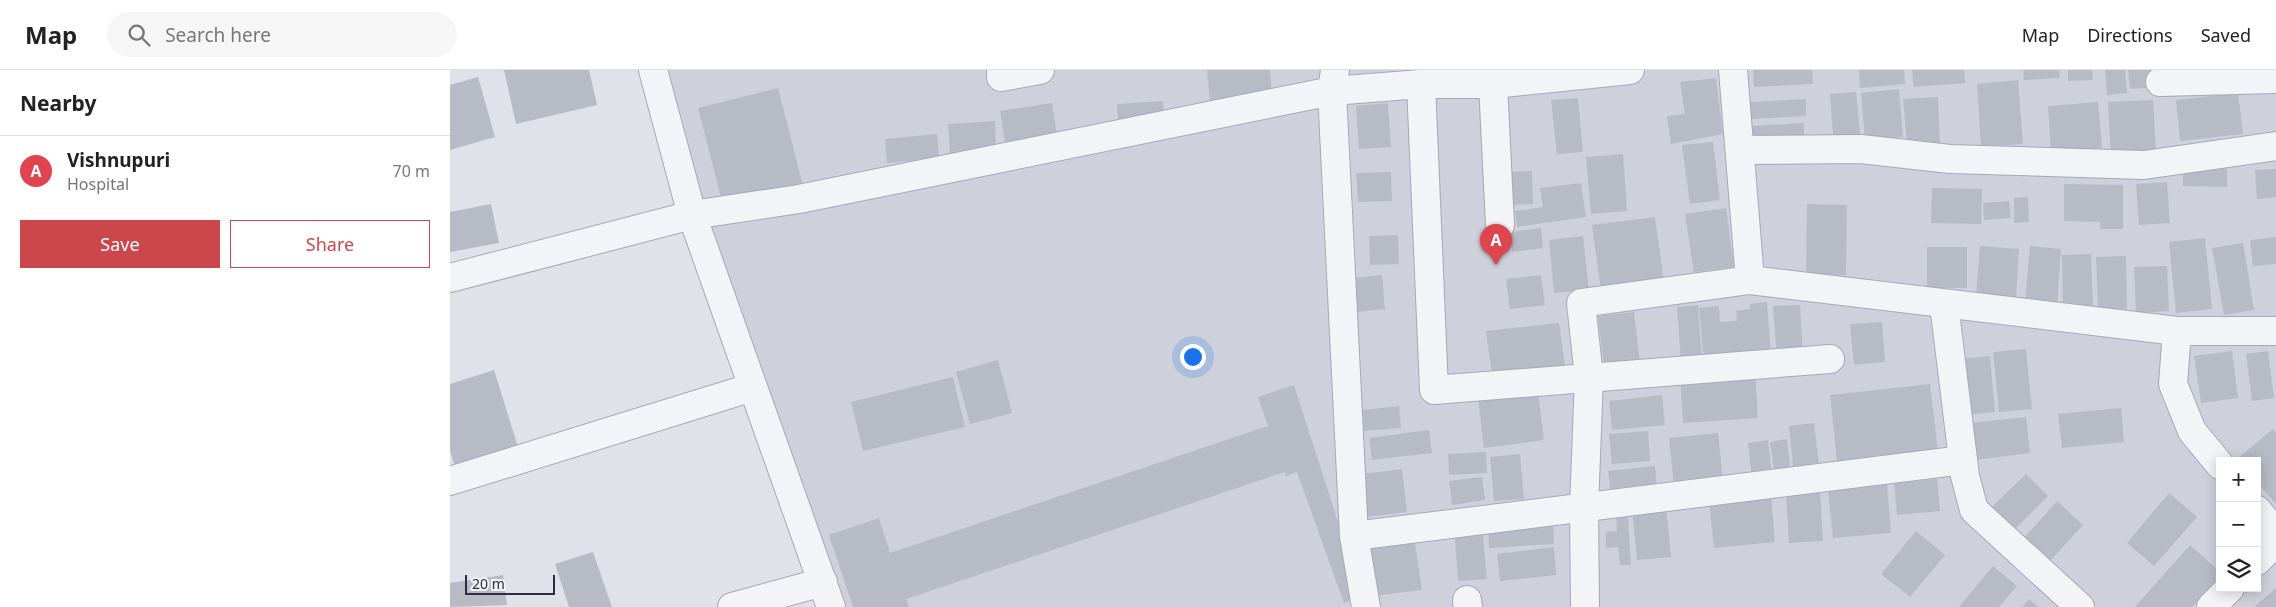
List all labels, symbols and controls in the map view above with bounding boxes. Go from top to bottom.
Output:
search box [107,12,457,57]
text: Map [25,18,77,51]
icon: search [125,21,153,49]
text: Search here [165,22,271,48]
text: Map [2022,23,2059,47]
text: Directions [2087,23,2173,47]
text: Saved [2201,23,2251,47]
text: Nearby [20,89,96,117]
text: Vishnupuri [67,147,170,173]
text: A [30,160,42,182]
text: 70 m [393,160,430,182]
text: Hospital [67,173,129,195]
button: Save [20,220,220,268]
button: Share [230,220,430,268]
pin: A [1480,224,1512,265]
your location [1180,344,1206,370]
map controls [2216,457,2261,592]
button: + [2216,457,2261,502]
button: − [2216,502,2261,547]
button: layers [2216,547,2261,592]
scale bar [465,572,555,595]
text: 20 m [472,574,505,593]

